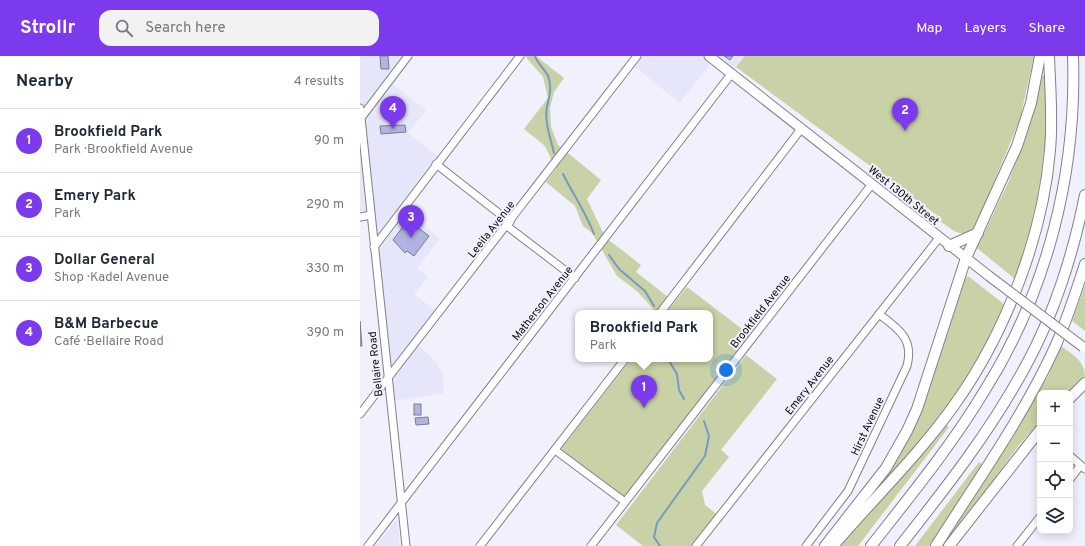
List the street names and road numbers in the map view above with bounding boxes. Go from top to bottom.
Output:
street label: West 130th Street [865,163,942,229]
street label: Leeila Avenue [465,198,518,261]
street label: Matherson Avenue [509,263,576,344]
street label: Brookfield Avenue [728,272,794,351]
street label: Bellaire Road [366,331,386,397]
street label: Emery Avenue [782,353,837,418]
street label: Hirst Avenue [848,395,888,458]

